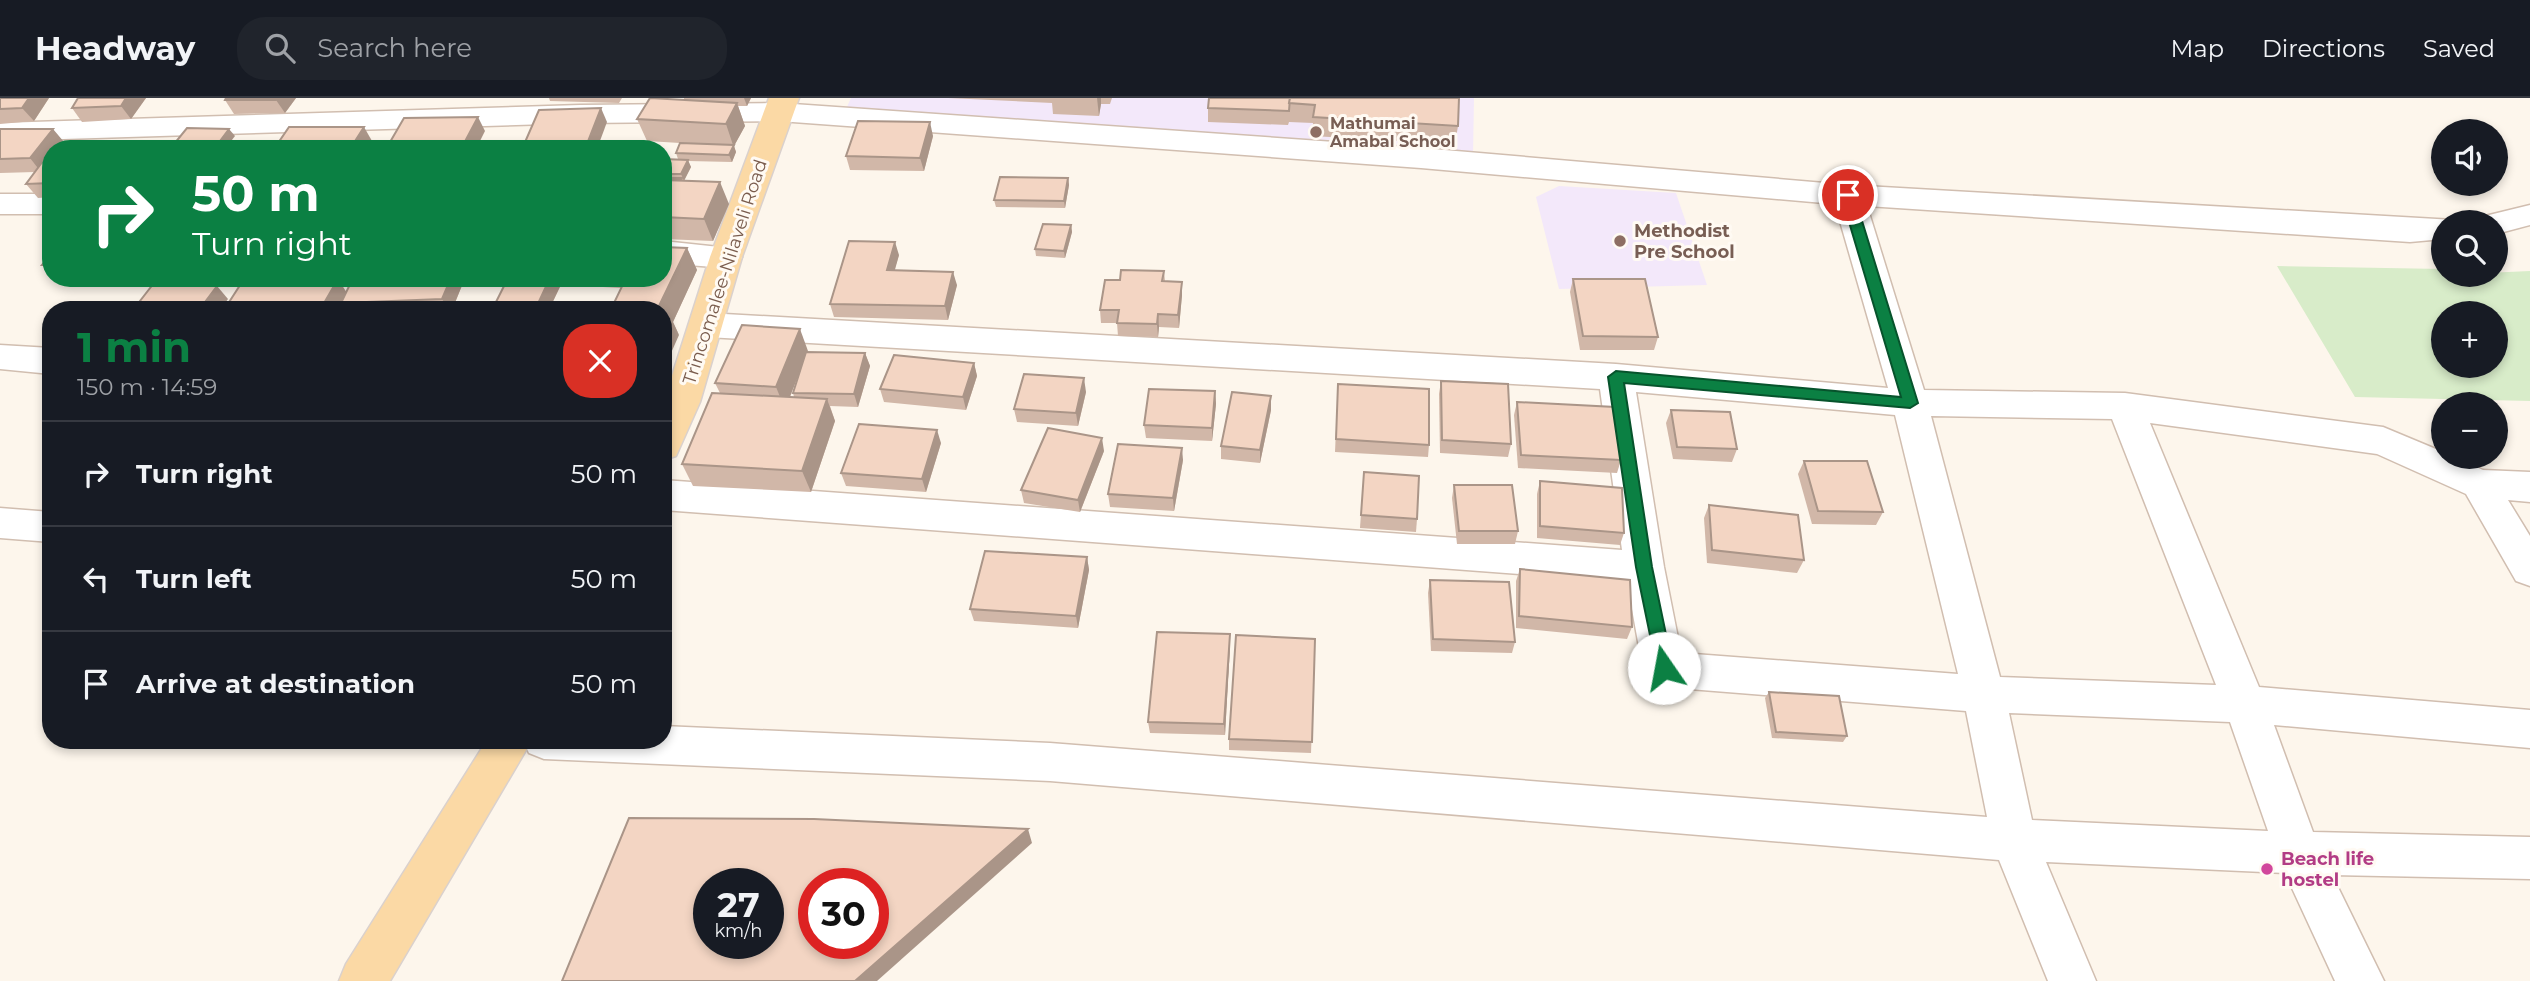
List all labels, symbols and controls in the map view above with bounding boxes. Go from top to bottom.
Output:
search box [237,17,727,80]
text: Headway [35,28,195,68]
icon: search [261,29,299,67]
text: Search here [317,32,472,64]
text: Map [2171,34,2224,63]
text: Directions [2262,34,2385,63]
text: Saved [2423,34,2495,63]
place label: Mathumai Amabal School [1329,114,1456,151]
map controls [2431,119,2508,469]
button: sound [2431,119,2508,196]
marker: Mathumai Amabal School [1308,124,1324,140]
street label: Trincomalee-Nilaveli Road [678,157,772,387]
text: 50 m [192,164,320,223]
pin [1818,165,1878,225]
icon: right [77,168,168,259]
icon: arrive [1829,176,1867,214]
button: search [2431,210,2508,287]
place label: Methodist Pre School [1634,220,1735,263]
text: Turn right [192,224,352,263]
marker: Methodist Pre School [1612,233,1628,249]
button: + [2431,301,2508,378]
text: 1 min [77,321,191,373]
button: close [563,324,637,398]
text: 150 m · 14:59 [77,373,217,401]
button: − [2431,392,2508,469]
icon: right [77,455,115,493]
text: Turn right [136,458,272,490]
text: 50 m [571,458,637,490]
icon: left [77,560,115,598]
text: Turn left [136,563,252,595]
text: 50 m [571,563,637,595]
position arrow [1627,631,1701,705]
icon: arrive [77,665,115,703]
text: Arrive at destination [136,668,415,700]
text: 50 m [571,668,637,700]
place label: Beach life hostel [2281,848,2374,891]
marker: Beach life hostel [2259,861,2275,877]
speed limit sign: 30 [798,868,889,959]
text: 27 [717,883,760,926]
text: km/h [714,920,763,942]

